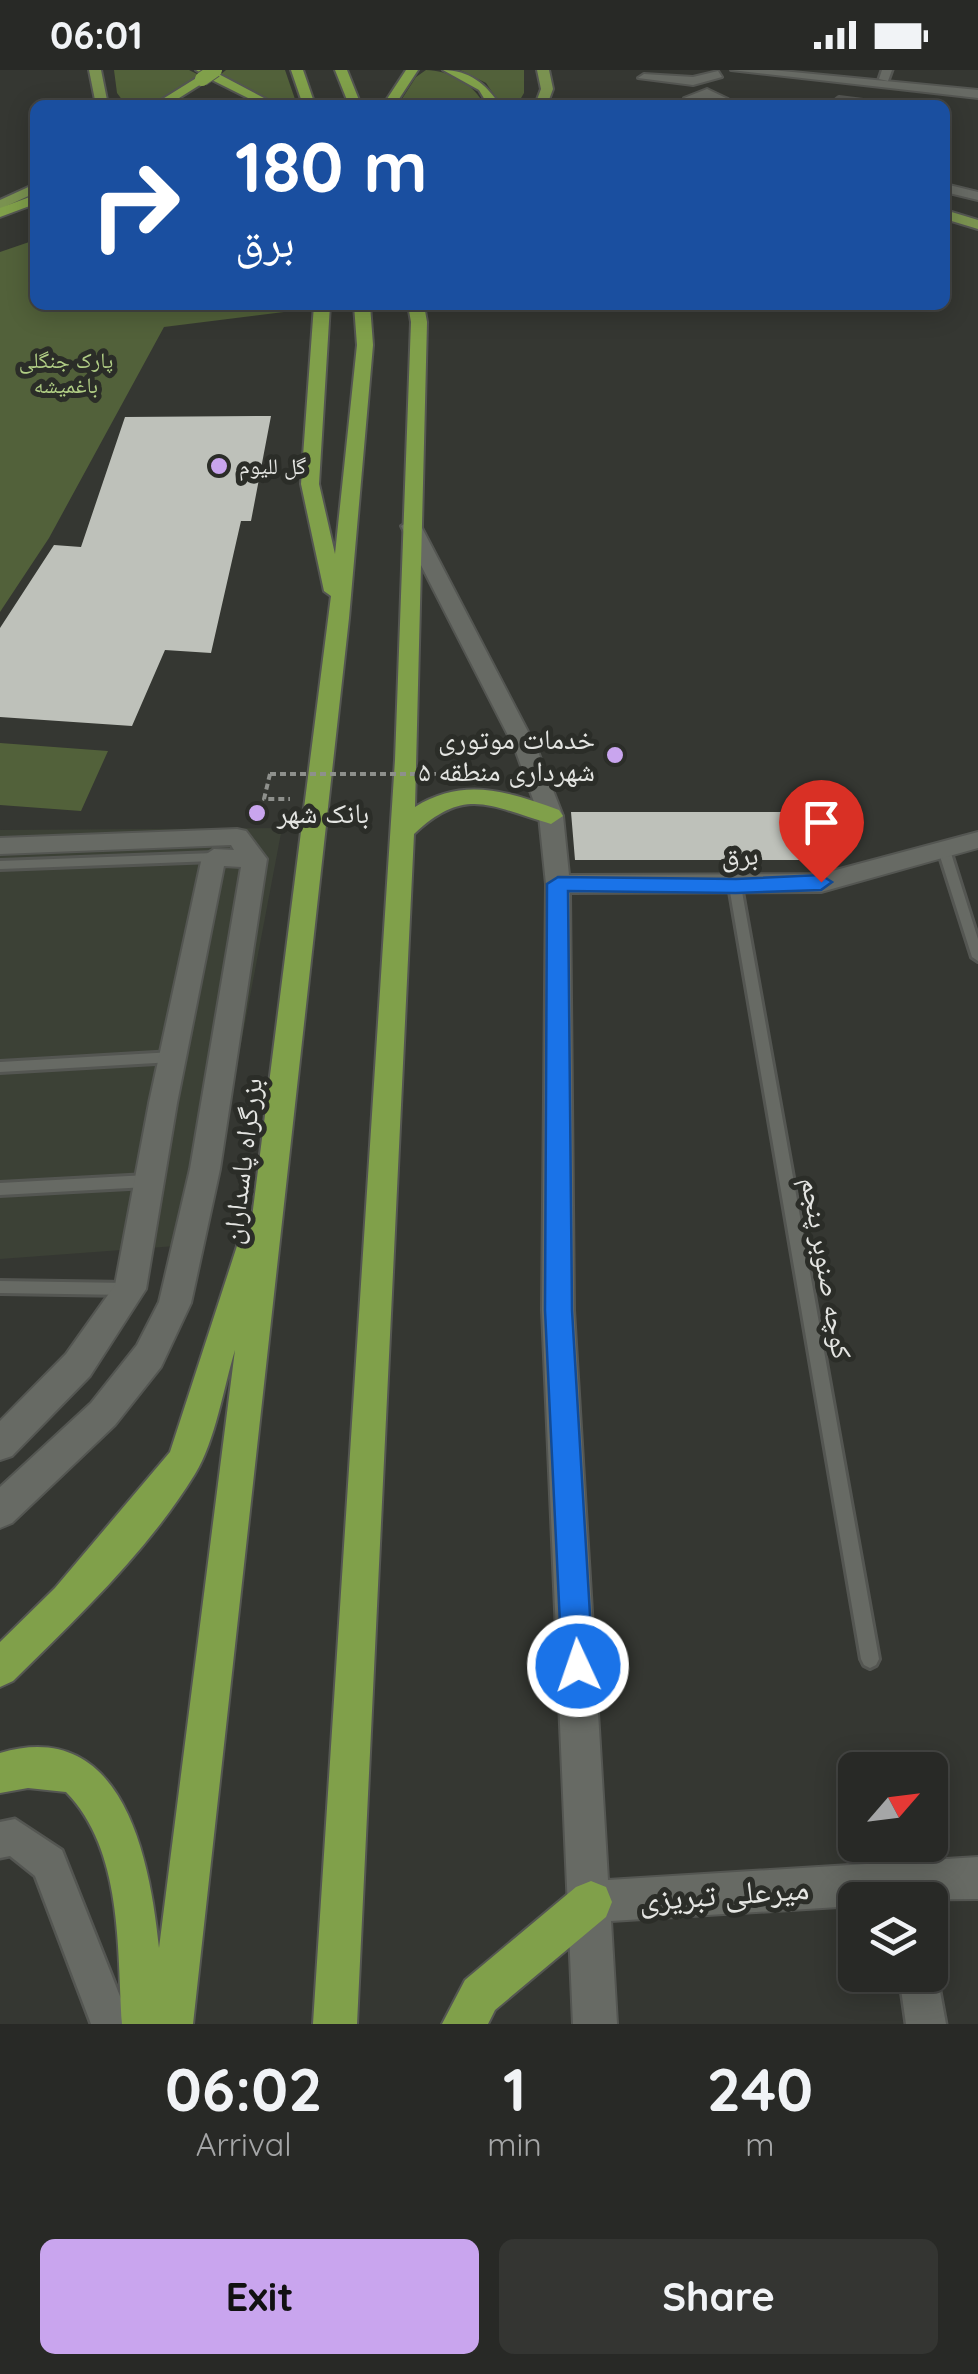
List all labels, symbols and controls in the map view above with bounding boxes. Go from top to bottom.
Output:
text: 06:01 [50,11,143,59]
text: 180 m [235,122,428,210]
icon: right [70,140,200,270]
text: برق [235,212,295,268]
park label: پارک جنگلی باغمیشه [19,346,113,399]
place label: گل للیوم [239,452,306,481]
marker: گل للیوم [208,455,230,477]
place label: خدمات موتوری شهرداری منطقه ۵ [418,721,595,788]
marker: خدمات موتوری شهرداری منطقه ۵ [604,744,626,766]
pin [779,780,864,883]
place label: بانک شهر [276,795,369,830]
icon: arrive [794,795,849,850]
marker: بانک شهر [246,802,268,824]
street label: برق [721,837,759,873]
street label: بزرگراه پاسداران [214,1076,269,1246]
street label: کوچه صنوبر پنجم [792,1174,861,1362]
position arrow [526,1614,630,1718]
north arrow [838,1752,948,1862]
map controls [838,1752,948,1992]
street label: میرعلی تبریزی [637,1867,811,1920]
button: layers [838,1882,948,1992]
text: 06:02 [165,2051,322,2126]
text: 1 [503,2051,526,2126]
text: 240 [707,2051,813,2126]
text: Arrival [196,2124,292,2164]
text: min [487,2124,542,2164]
text: m [745,2124,775,2164]
button: Exit [40,2239,479,2354]
button: Share [499,2239,938,2354]

